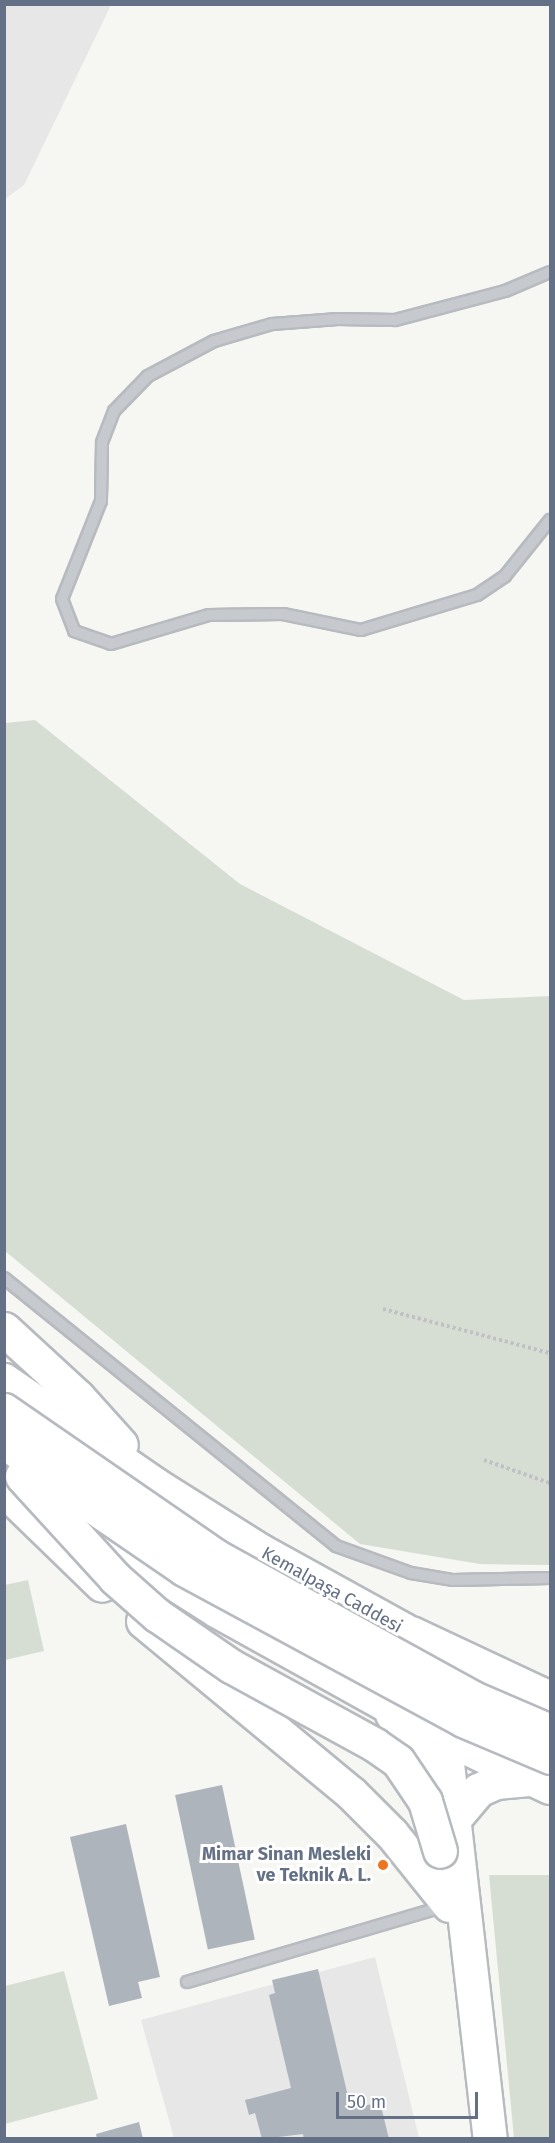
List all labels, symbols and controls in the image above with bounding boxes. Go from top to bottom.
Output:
street label: Kemalpaşa Caddesi [258,1542,406,1638]
place label: Mimar Sinan Mesleki ve Teknik A. L. [202,1844,371,1886]
marker: Mimar Sinan Mesleki ve Teknik A. L. [376,1858,390,1872]
scale bar [339,2080,482,2118]
text: 50 m [347,2091,386,2113]

